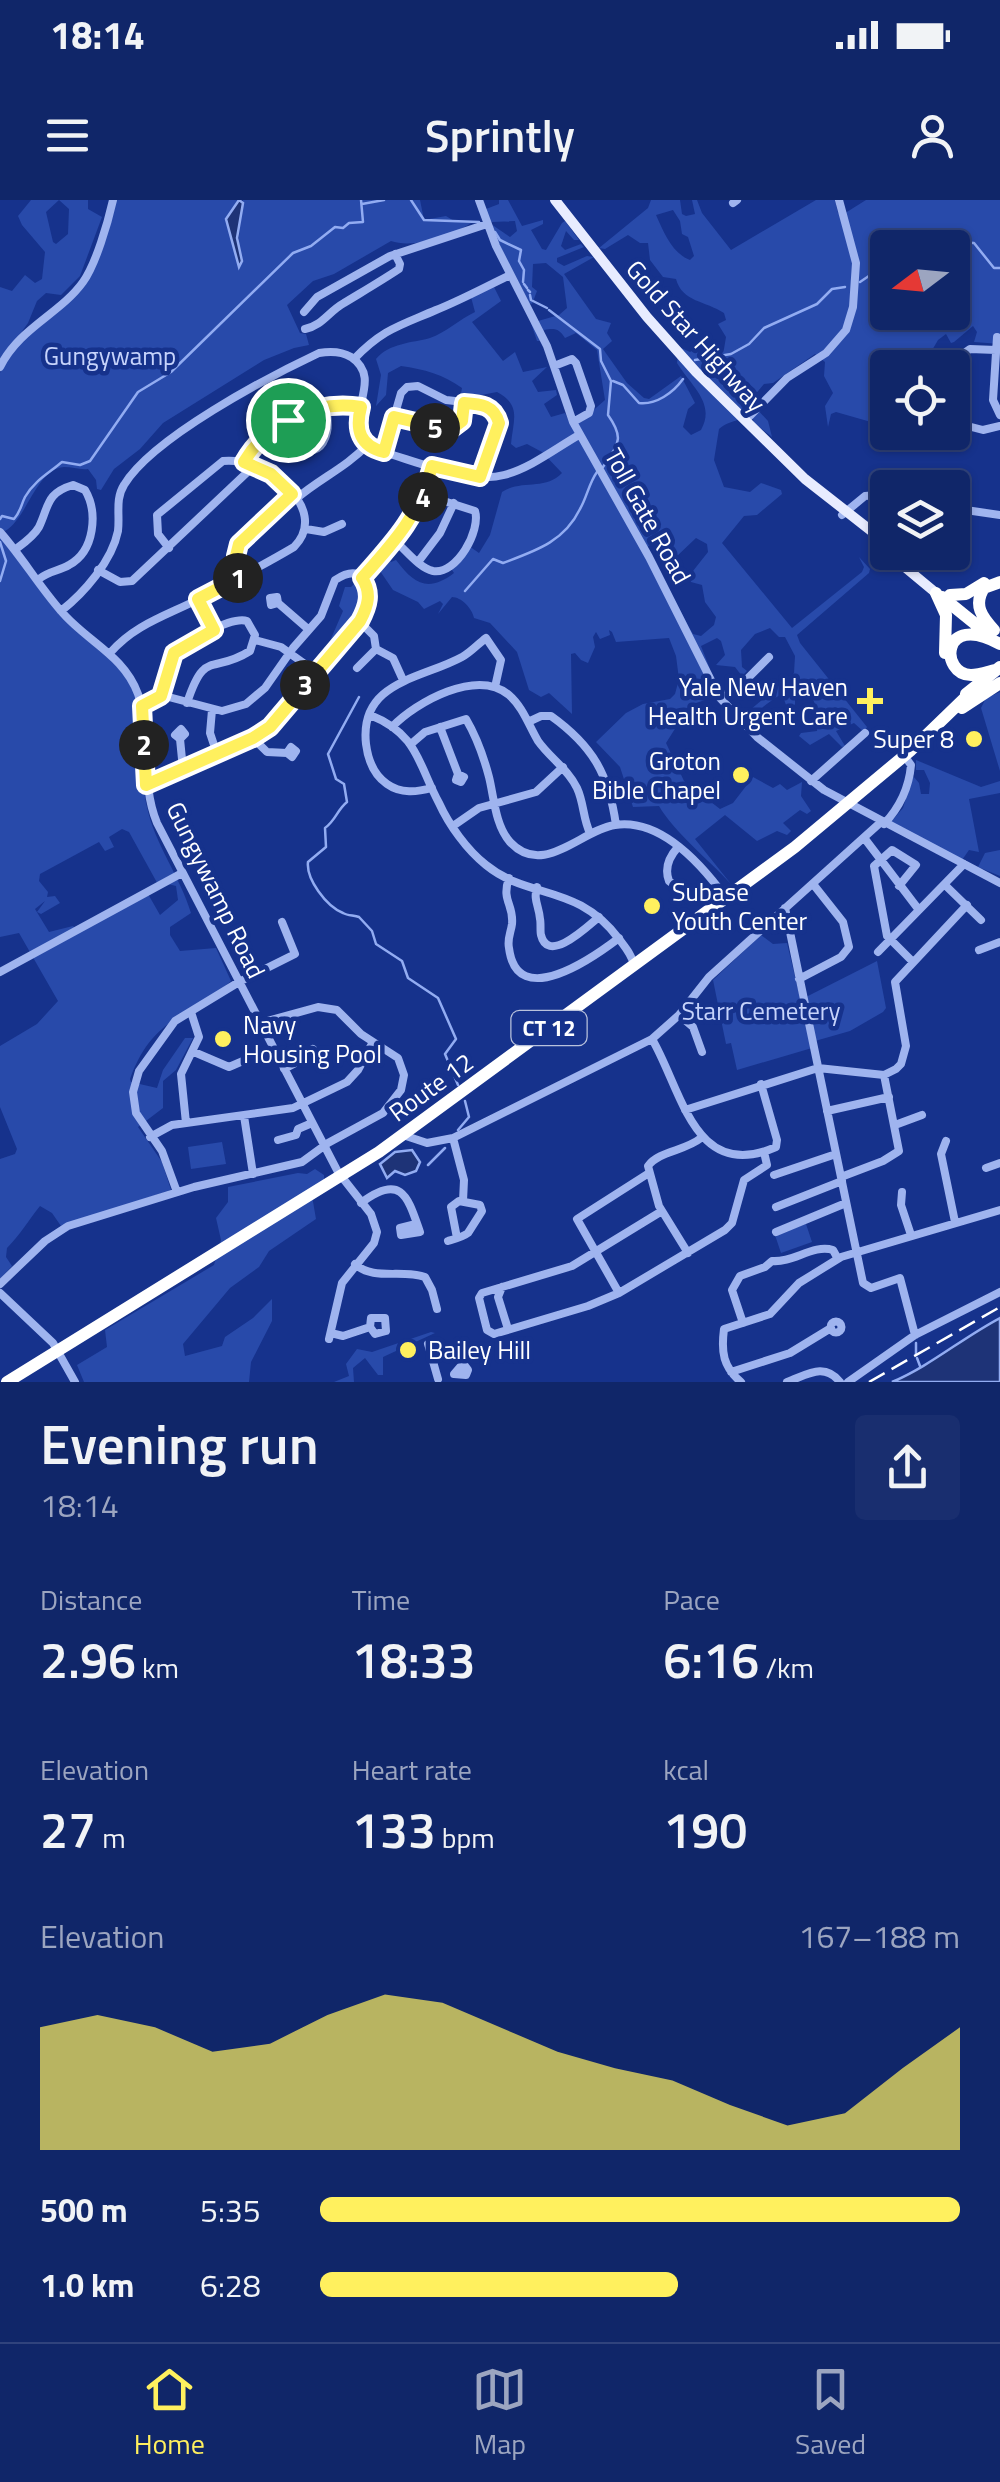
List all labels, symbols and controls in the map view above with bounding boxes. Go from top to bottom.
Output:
text: 18:14 [50,6,145,64]
text: Sprintly [425,101,575,169]
icon: menu [40,108,95,163]
icon: person [905,108,960,163]
north arrow [870,230,970,330]
map controls [870,230,970,570]
street label: Gold Star Highway [617,251,775,421]
park label: Gungywamp [44,337,176,375]
button: locate [870,350,970,450]
pin [246,378,331,463]
icon: arrive [261,393,316,448]
pin: 5 [410,403,460,453]
text: 5 [427,406,443,449]
street label: Toll Gate Road [595,441,701,591]
button: layers [870,470,970,570]
pin: 4 [398,472,448,522]
text: 4 [415,475,431,518]
pin: 1 [213,553,263,603]
text: 1 [230,556,246,599]
pin: 3 [280,660,330,710]
text: 3 [297,663,313,706]
place label: Yale New Haven Health Urgent Care [648,668,848,735]
marker: Yale New Haven Health Urgent Care [857,688,883,714]
pin: 2 [119,720,169,770]
place label: Super 8 [873,720,954,758]
text: 2 [136,723,152,766]
marker: Super 8 [963,728,985,750]
place label: Groton Bible Chapel [592,742,721,809]
marker: Groton Bible Chapel [730,764,752,786]
street label: Gungywamp Road [157,795,275,985]
place label: Subase Youth Center [672,873,808,940]
marker: Subase Youth Center [641,895,663,917]
park label: Starr Cemetery [682,992,840,1030]
place label: Navy Housing Pool [243,1006,382,1073]
road number: CT 12 [512,1011,586,1045]
marker: Navy Housing Pool [212,1028,234,1050]
street label: Route 12 [381,1043,481,1131]
place label: Bailey Hill [428,1331,531,1369]
marker: Bailey Hill [397,1339,419,1361]
text: Evening run [40,1402,319,1485]
button: share [855,1415,960,1520]
text: 18:14 [40,1481,119,1529]
text: Distance [40,1578,142,1621]
text: Time [352,1578,410,1621]
text: Pace [663,1578,720,1621]
text: 2.96 [40,1621,136,1697]
text: 18:33 [352,1621,476,1697]
text: 6:16 [663,1621,759,1697]
text: km [136,1646,179,1689]
text: /km [759,1646,814,1689]
text: Elevation [40,1748,149,1791]
text: Heart rate [352,1748,472,1791]
text: kcal [663,1748,709,1791]
text: 27 [40,1791,96,1867]
text: 133 [352,1791,436,1867]
text: 190 [663,1791,747,1867]
text: m [96,1816,126,1859]
text: bpm [436,1816,495,1859]
text: Elevation [40,1912,164,1960]
text: 167–188 m [798,1912,960,1960]
text: 500 m [40,2186,128,2234]
text: 5:35 [200,2186,261,2234]
text: 1.0 km [40,2261,134,2309]
text: 6:28 [200,2261,261,2309]
tab: Home [134,2362,205,2465]
tab: Map [472,2362,527,2465]
tab: Saved [795,2362,866,2465]

